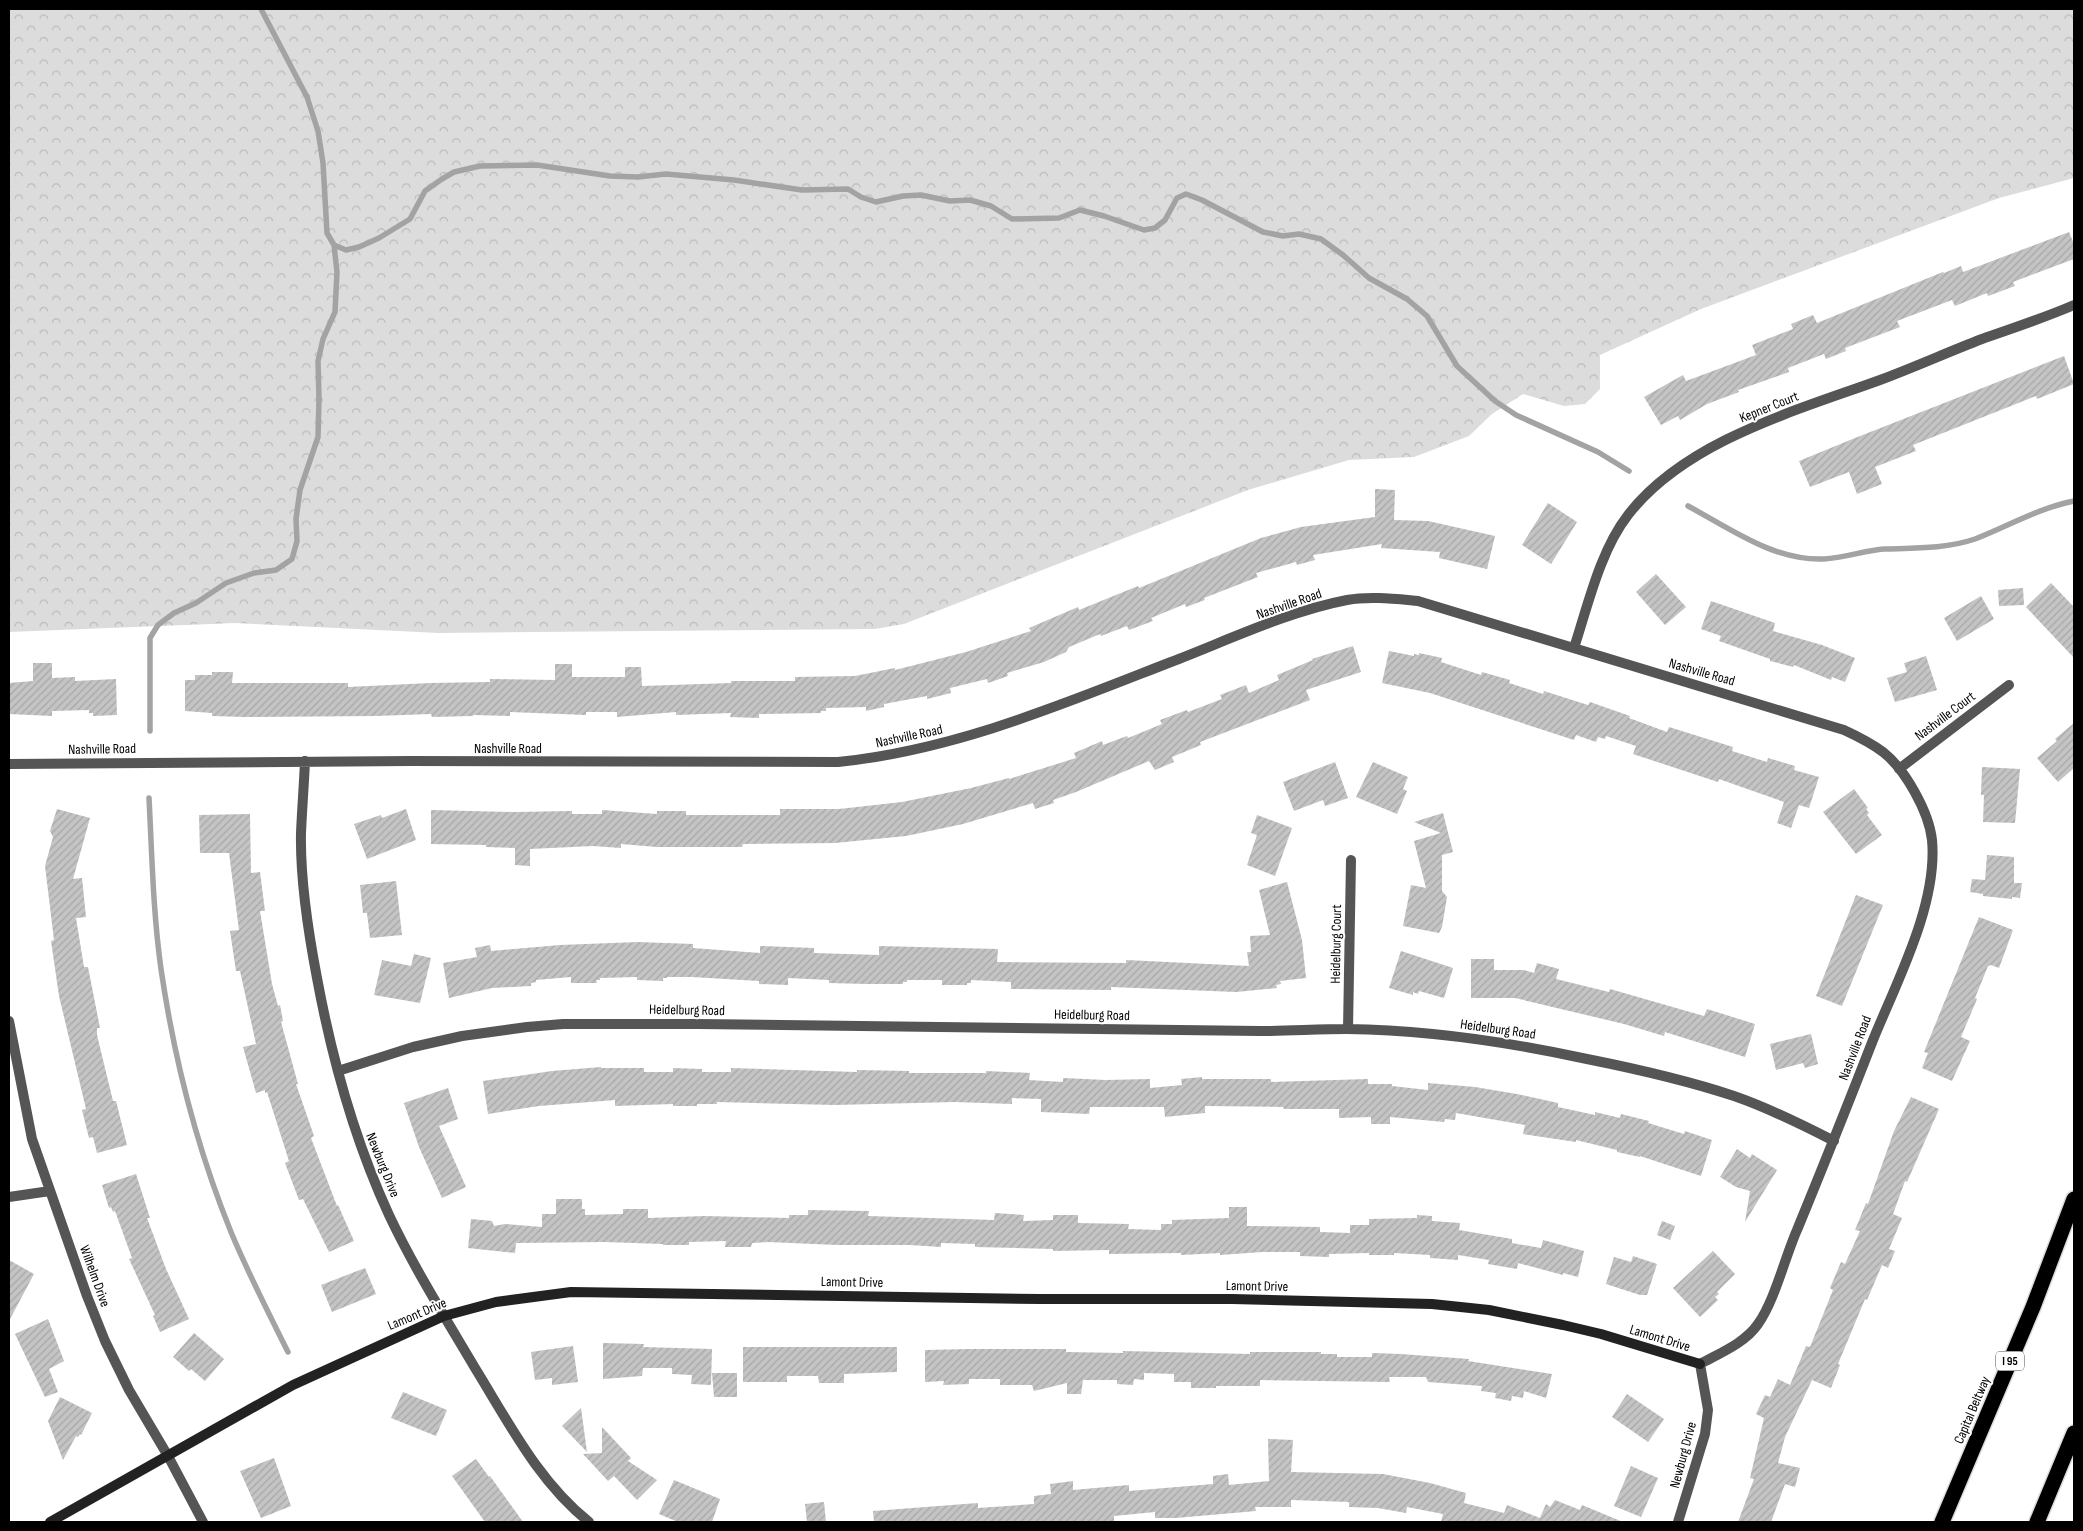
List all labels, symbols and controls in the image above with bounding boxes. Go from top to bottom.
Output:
street label: Kepner Court [1737,387,1801,427]
street label: Nashville Road [1254,585,1324,623]
street label: Nashville Road [1667,654,1737,690]
street label: Nashville Court [1911,688,1979,744]
street label: Nashville Road [874,721,944,751]
street label: Nashville Road [68,740,136,758]
street label: Nashville Road [474,740,542,757]
street label: Heidelburg Court [1327,904,1345,984]
street label: Heidelburg Road [649,1001,725,1019]
street label: Heidelburg Road [1054,1006,1130,1024]
street label: Nashville Road [1835,1013,1875,1083]
street label: Heidelburg Road [1459,1015,1537,1043]
street label: Newburg Drive [362,1130,404,1200]
street label: Wilhelm Drive [76,1243,114,1309]
street label: Lamont Drive [821,1273,883,1291]
street label: Lamont Drive [1226,1277,1288,1295]
street label: Lamont Drive [385,1294,449,1334]
street label: Lamont Drive [1628,1321,1692,1355]
road number: I 95 [1996,1352,2024,1370]
street label: Capital Beltway [1950,1373,1994,1446]
street label: Newburg Drive [1666,1420,1700,1490]

